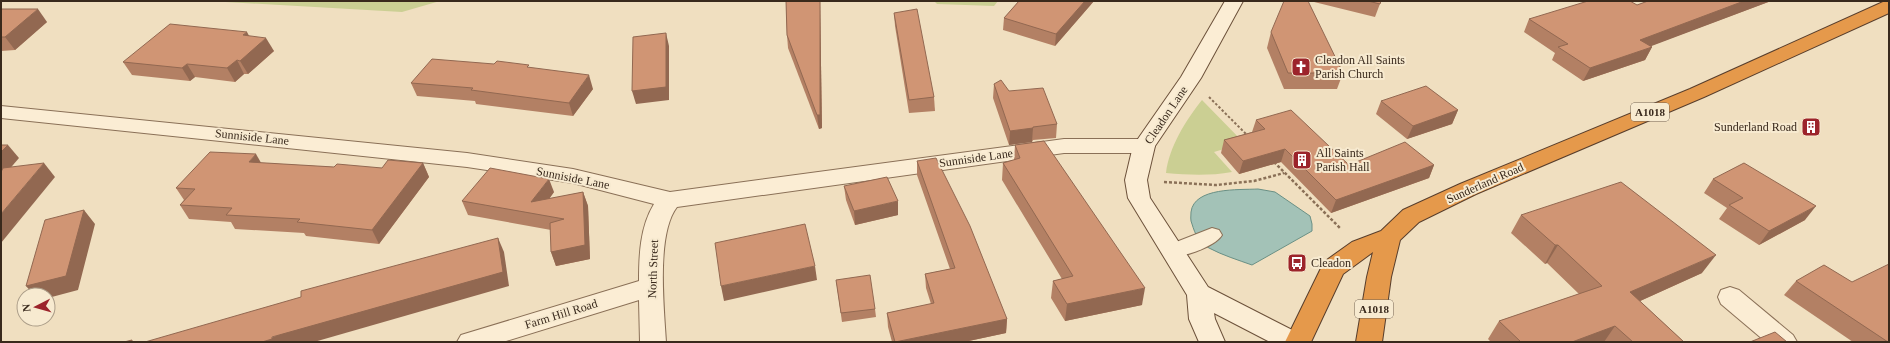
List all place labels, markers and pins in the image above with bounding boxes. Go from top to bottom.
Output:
place label: Cleadon All Saints Parish Church [1315,53,1405,81]
church icon: Cleadon All Saints Parish Church [1290,56,1312,78]
building icon: Sunderland Road [1800,116,1822,138]
place label: Sunderland Road [1714,120,1797,134]
place label: All Saints Parish Hall [1316,146,1370,174]
building icon: All Saints Parish Hall [1291,149,1313,171]
bus stop icon: Cleadon [1286,252,1308,274]
place label: Cleadon [1311,256,1351,270]

